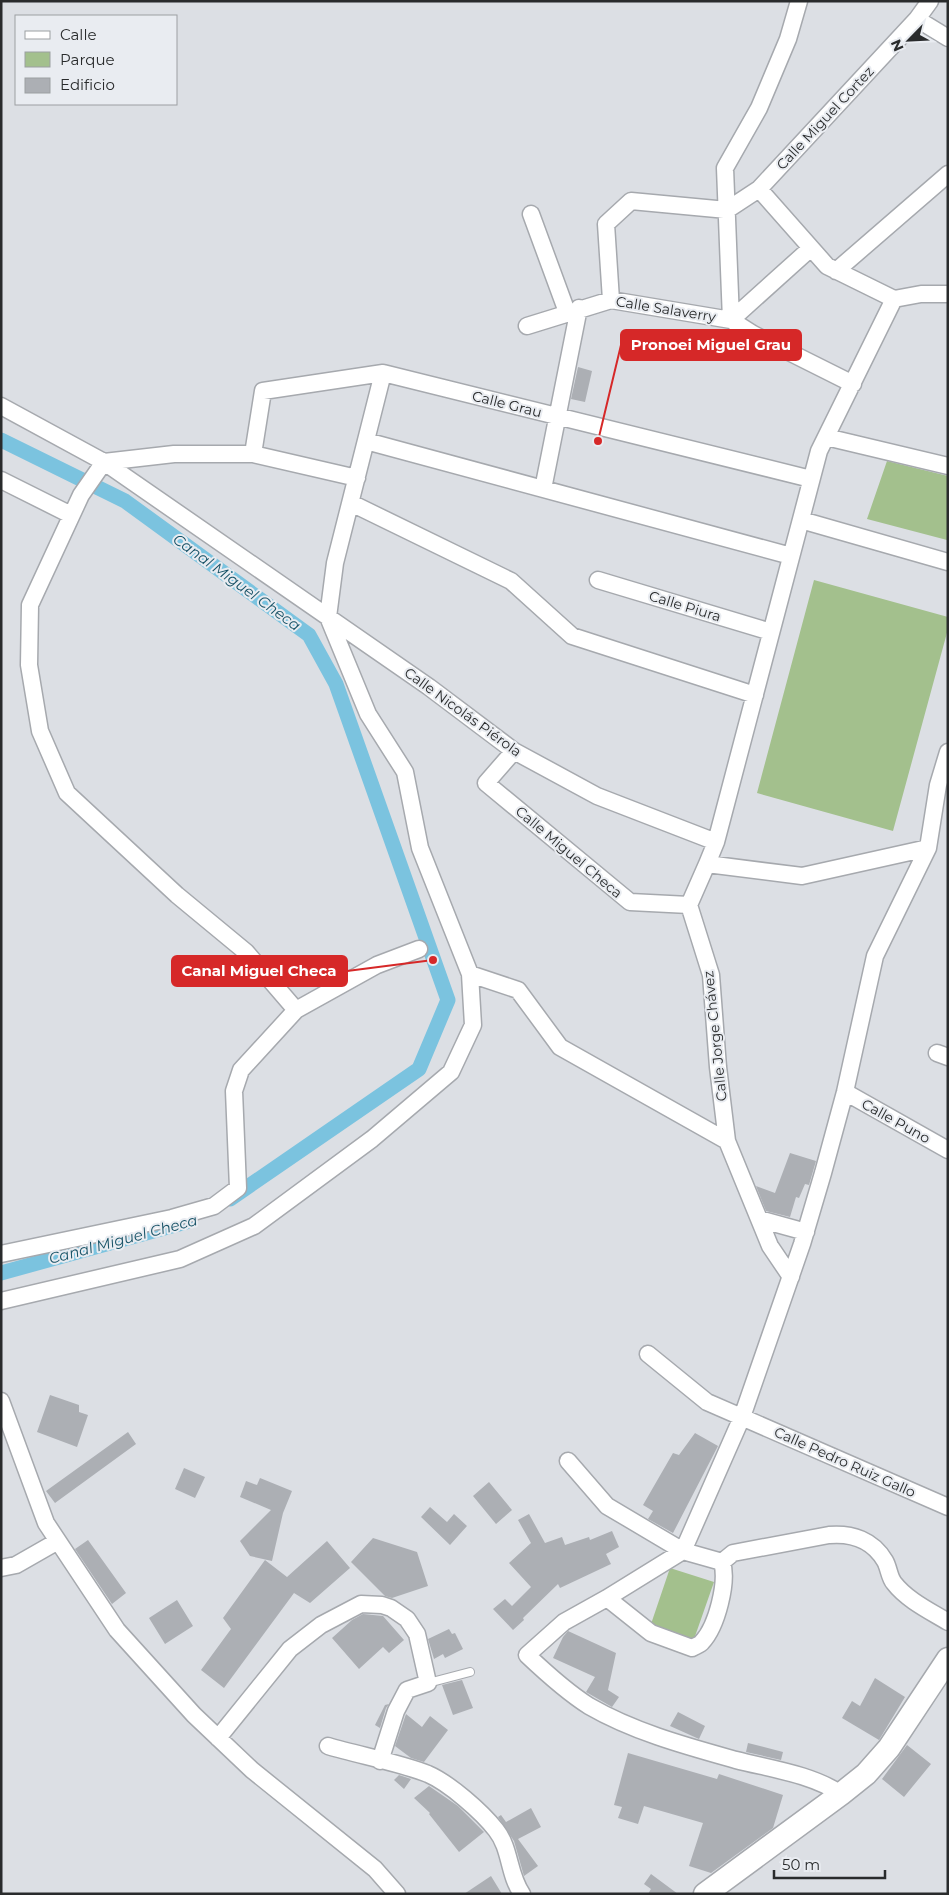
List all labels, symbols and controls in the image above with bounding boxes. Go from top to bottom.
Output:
legend [15,15,178,105]
north arrow [884,15,934,65]
text: Calle [60,25,97,44]
text: N [887,36,908,54]
text: Parque [60,50,115,69]
street label: Calle Miguel Cortez [772,63,878,173]
text: Edificio [60,75,115,94]
street label: Calle Salaverry [615,292,718,326]
callout: Pronoei Miguel Grau [621,330,801,360]
text: Pronoei Miguel Grau [631,335,791,354]
street label: Calle Grau [470,387,544,421]
water label: Canal Miguel Checa [169,529,305,635]
street label: Calle Piura [647,587,723,625]
street label: Calle Nicolás Piérola [401,663,525,761]
street label: Calle Miguel Checa [512,802,626,902]
callout: Canal Miguel Checa [172,956,347,986]
text: Canal Miguel Checa [181,961,337,980]
street label: Calle Jorge Chávez [699,970,731,1102]
street label: Calle Puno [859,1095,934,1147]
water label: Canal Miguel Checa [47,1210,199,1268]
street label: Calle Pedro Ruiz Gallo [771,1423,919,1501]
scale bar [774,1848,885,1880]
text: 50 m [782,1855,820,1874]

